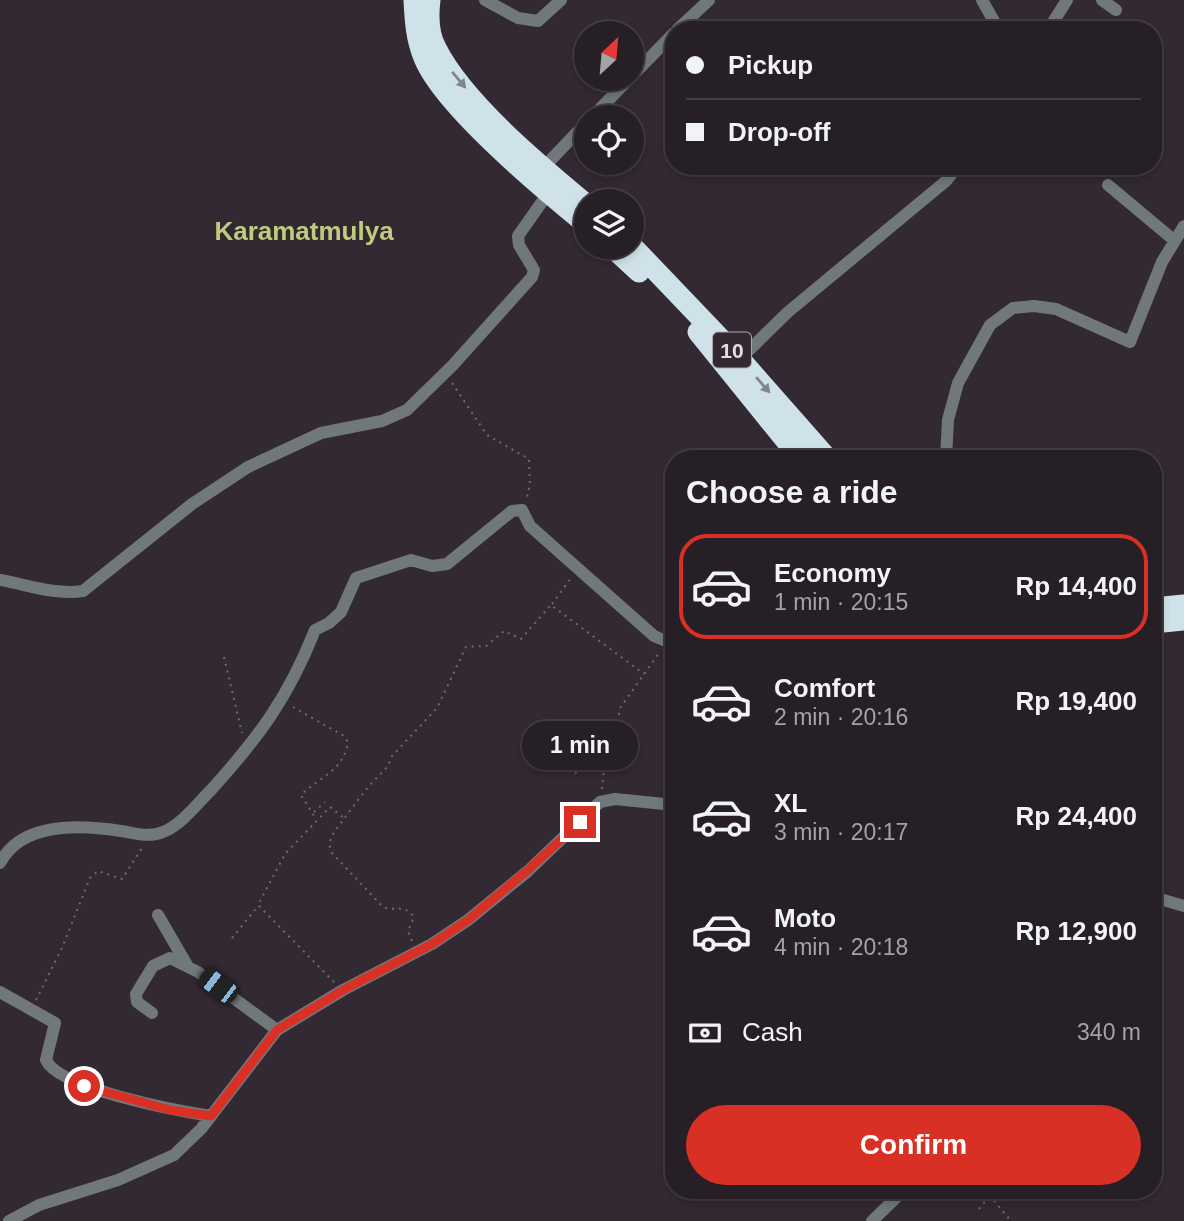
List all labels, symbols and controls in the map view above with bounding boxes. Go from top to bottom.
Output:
north arrow [574,21,644,91]
map controls [574,21,644,259]
text: Pickup [728,50,813,80]
one-way arrow [451,72,466,89]
button: locate [574,105,644,175]
text: Drop-off [728,117,831,147]
button: layers [574,189,644,259]
district label: Karamatmulya [214,216,394,246]
road number: 10 [713,332,751,368]
one-way arrow [755,376,771,394]
text: Choose a ride [686,474,898,510]
icon: car [690,555,753,618]
text: Economy [774,558,891,588]
text: Rp 14,400 [1016,571,1137,601]
text: 1 min · 20:15 [774,589,908,615]
icon: car [690,670,753,733]
text: Comfort [774,673,875,703]
text: Rp 19,400 [1016,686,1137,716]
text: 2 min · 20:16 [774,704,908,730]
callout: 1 min [522,720,638,770]
text: 1 min [550,732,610,758]
icon: car [690,785,753,848]
text: XL [774,788,807,818]
text: Rp 24,400 [1016,801,1137,831]
route end [564,806,596,838]
text: 3 min · 20:17 [774,819,908,845]
icon: car [690,900,753,963]
text: Moto [774,903,836,933]
text: Rp 12,900 [1016,916,1137,946]
text: 4 min · 20:18 [774,934,908,960]
car [195,965,242,1007]
icon: cash [686,1014,724,1052]
text: Cash [742,1017,803,1047]
text: 340 m [1077,1019,1141,1045]
route start [68,1070,100,1102]
button: Confirm [686,1105,1141,1185]

